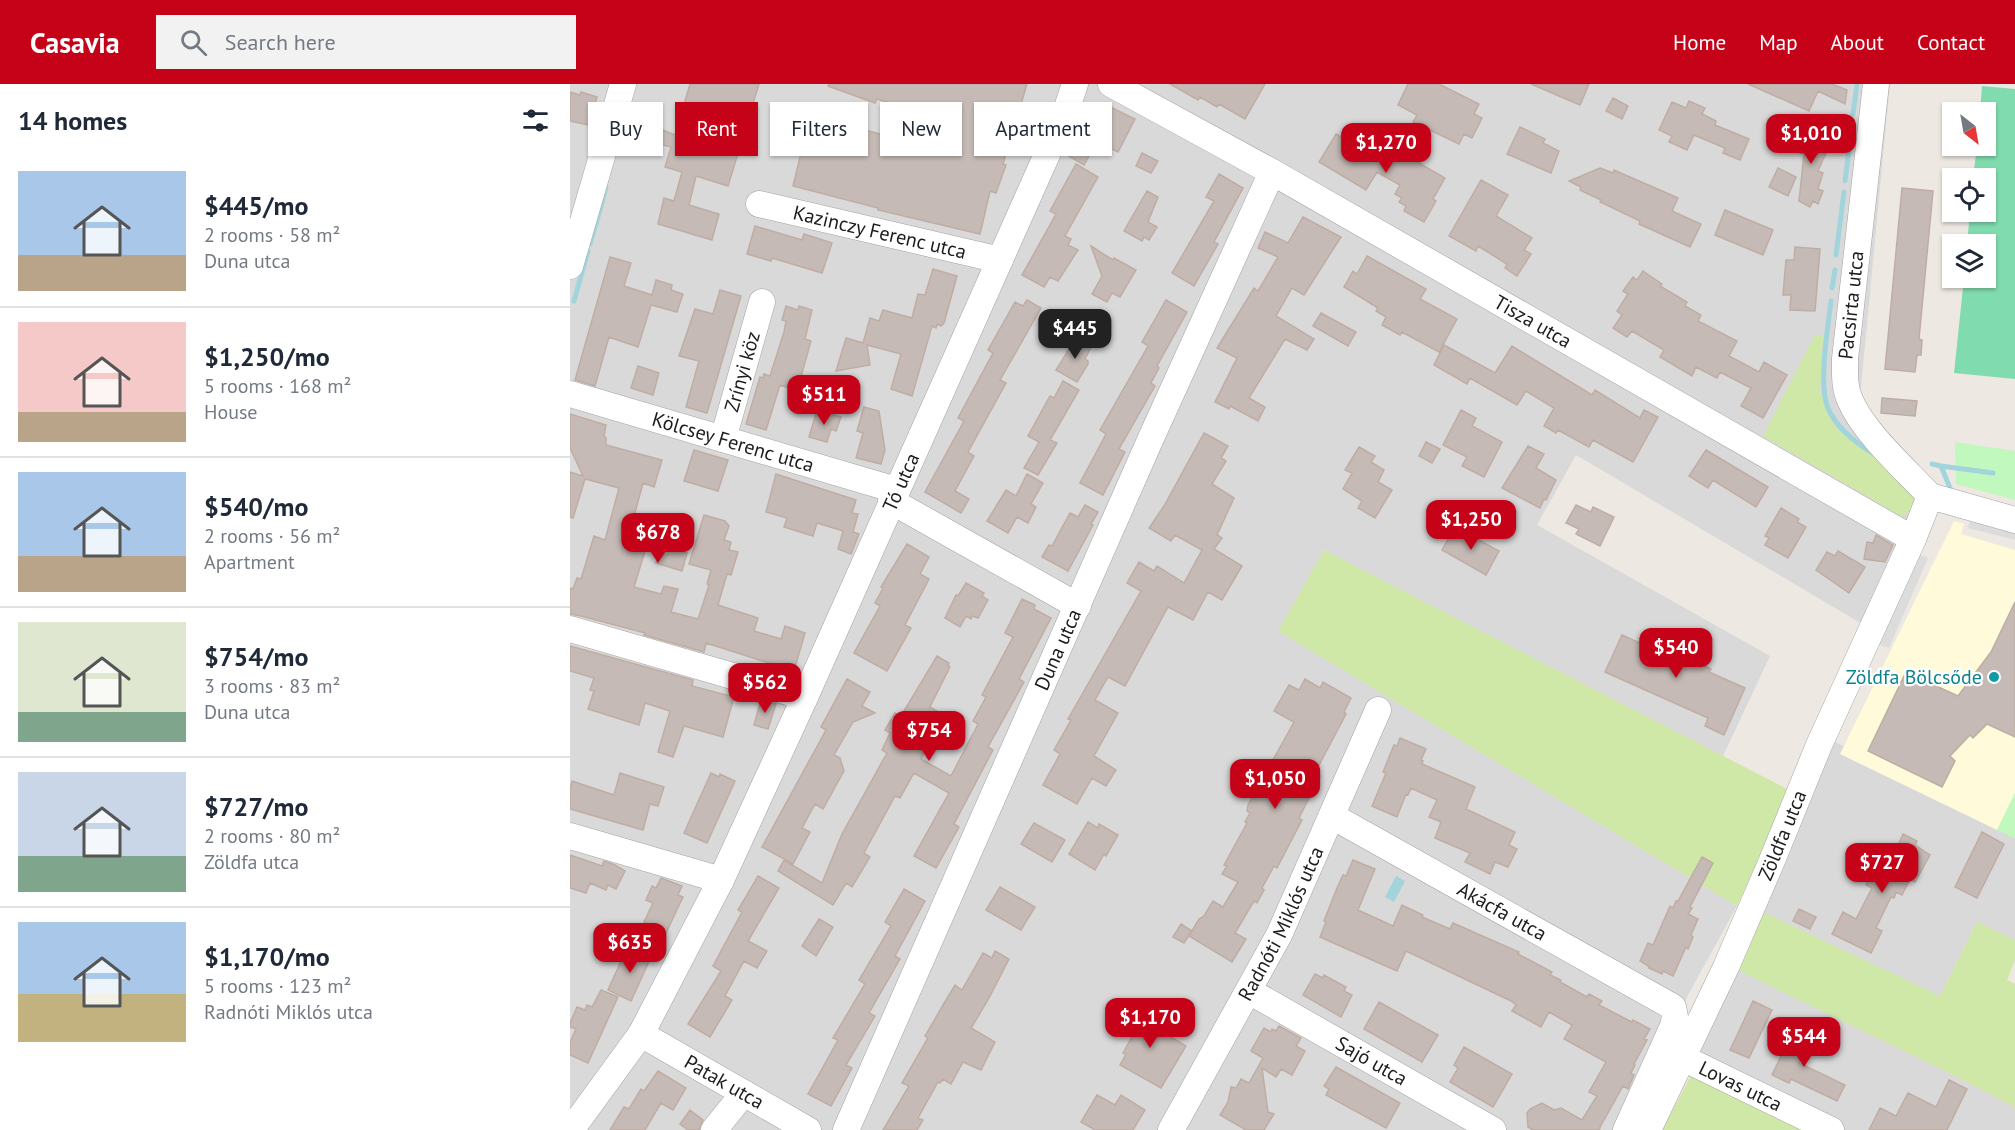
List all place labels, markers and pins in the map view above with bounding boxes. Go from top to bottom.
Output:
pin: $1,010 [1762,114,1860,165]
pin: $1,270 [1337,123,1435,174]
pin: $445 [1039,309,1111,360]
pin: $511 [788,375,860,426]
pin: $1,250 [1422,500,1520,551]
pin: $678 [622,513,694,564]
pin: $540 [1640,628,1712,679]
pin: $562 [729,663,801,714]
place label: Zöldfa Bölcsőde [1846,664,1982,690]
marker: Zöldfa Bölcsőde [1987,670,2001,684]
pin: $754 [893,711,965,762]
pin: $1,050 [1226,759,1324,810]
pin: $727 [1846,843,1918,894]
pin: $635 [594,923,666,974]
pin: $1,170 [1101,998,1199,1049]
pin: $544 [1768,1017,1840,1068]

